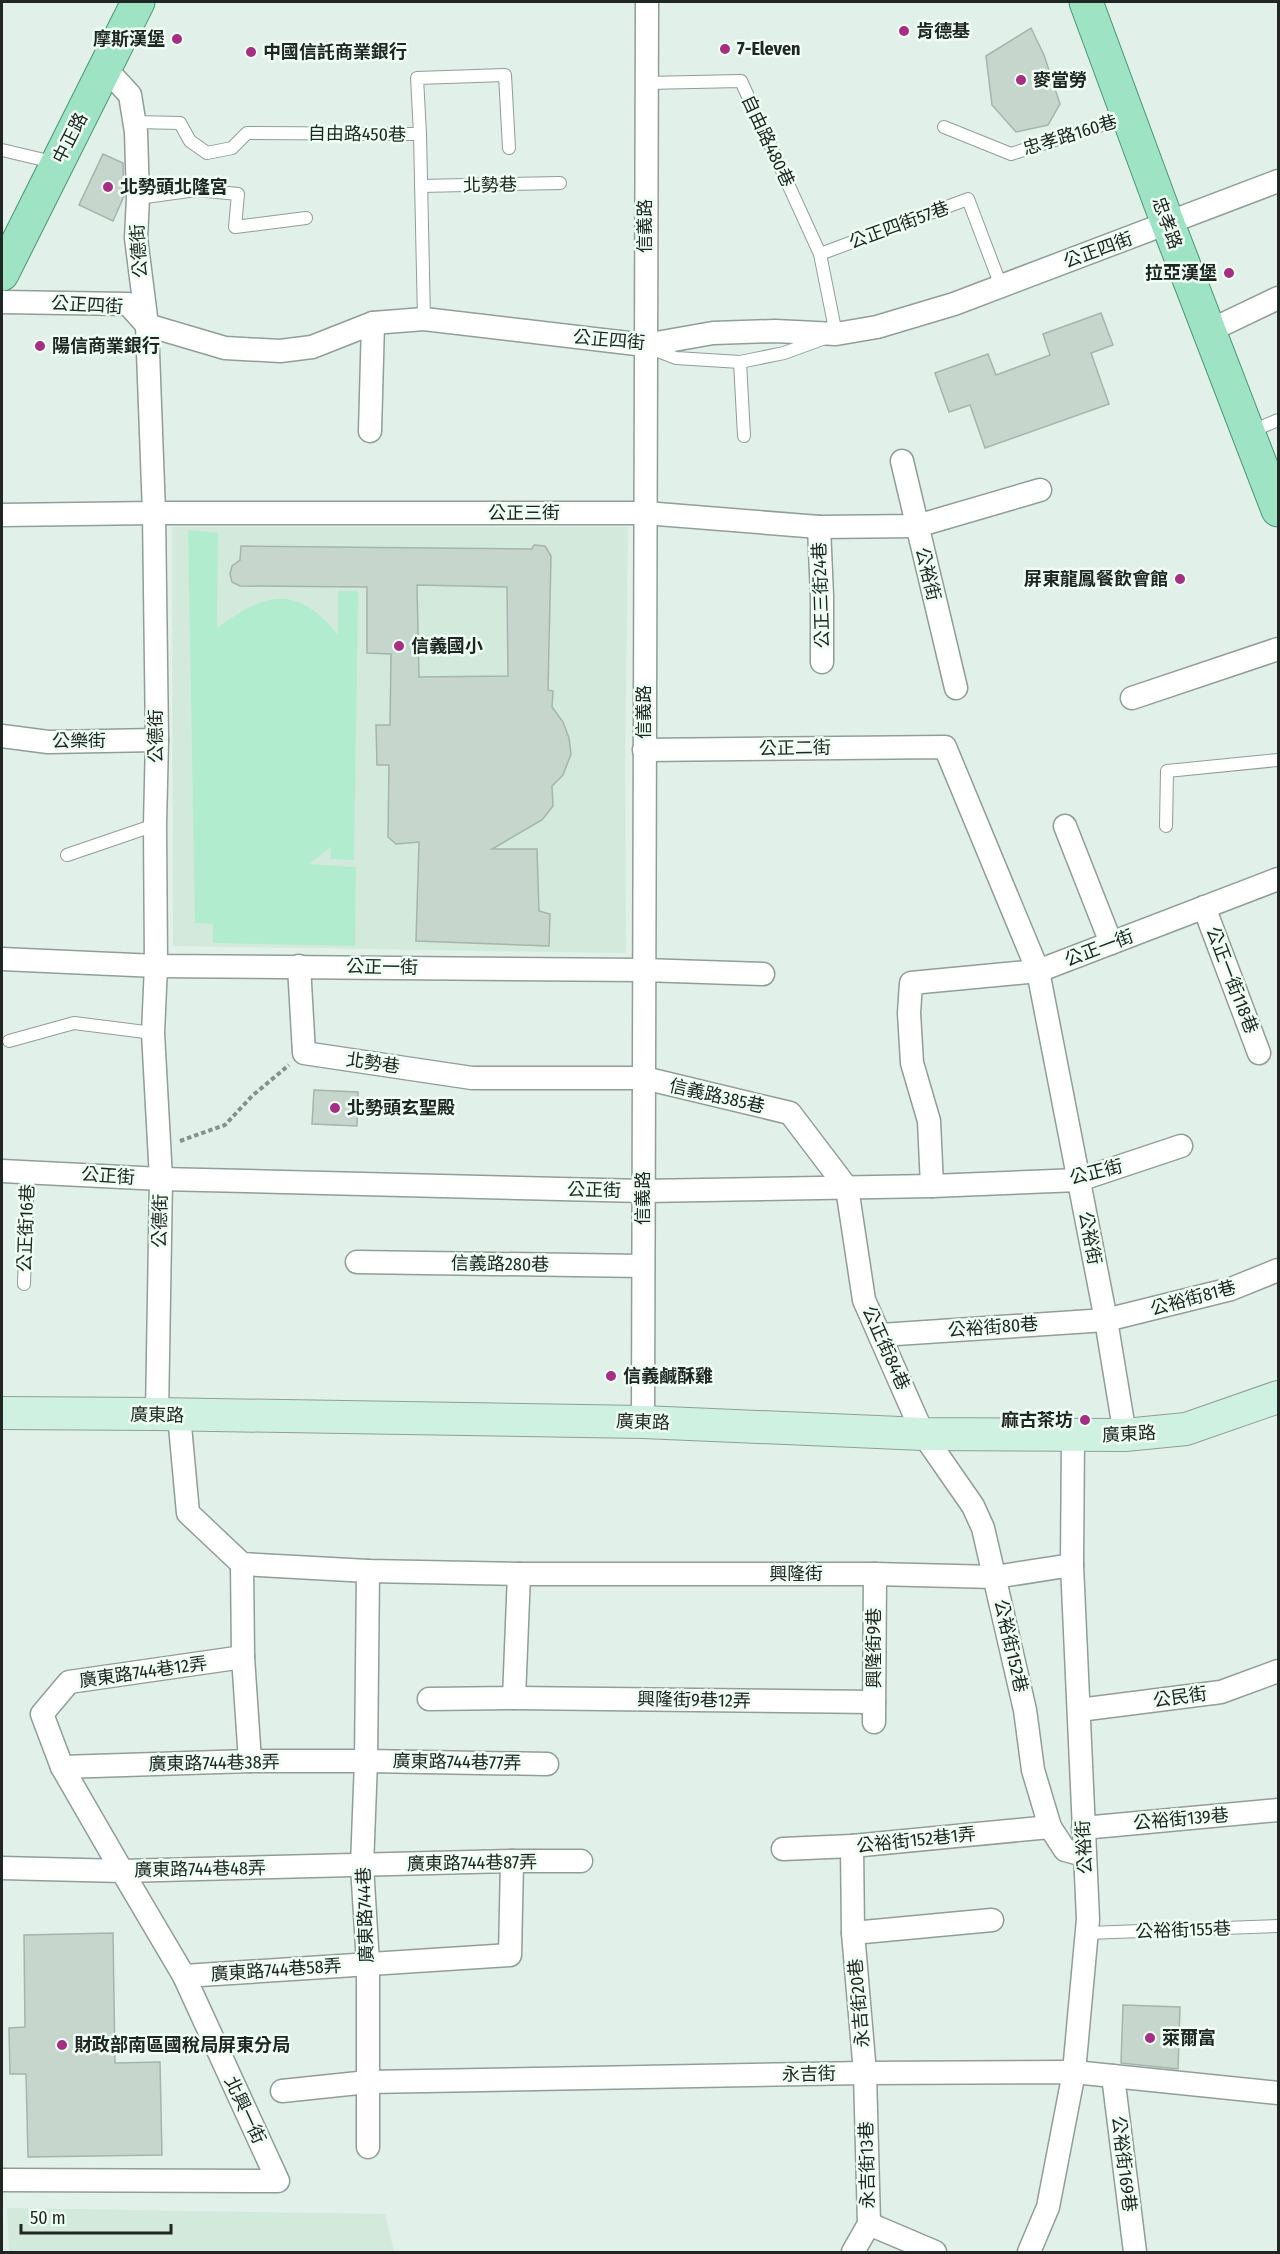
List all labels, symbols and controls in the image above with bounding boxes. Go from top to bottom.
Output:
place label: 肯德基 [916,20,970,42]
marker: 肯德基 [897,24,911,38]
place label: 摩斯漢堡 [93,28,165,50]
marker: 摩斯漢堡 [170,32,184,46]
place label: 7-Eleven [737,38,800,60]
place label: 中國信託商業銀行 [263,41,407,63]
marker: 7-Eleven [718,42,732,56]
marker: 中國信託商業銀行 [244,45,258,59]
place label: 麥當勞 [1033,69,1087,91]
marker: 麥當勞 [1014,73,1028,87]
street label: 自由路480巷 [737,91,799,191]
street label: 中正路 [48,109,92,167]
street label: 忠孝路160巷 [1020,110,1120,160]
street label: 自由路450巷 [308,122,406,146]
street label: 北勢巷 [463,174,517,196]
place label: 北勢頭北隆宮 [120,176,228,198]
marker: 北勢頭北隆宮 [101,180,115,194]
street label: 忠孝路 [1147,194,1187,252]
street label: 公正四街57巷 [846,197,952,253]
street label: 信義路 [634,199,656,253]
street label: 公德街 [126,223,152,279]
street label: 公正四街 [1060,227,1136,273]
place label: 拉亞漢堡 [1145,262,1217,284]
marker: 拉亞漢堡 [1222,266,1236,280]
street label: 公正四街 [50,292,124,318]
street label: 公正四街 [572,326,646,354]
place label: 陽信商業銀行 [52,335,160,357]
marker: 陽信商業銀行 [33,339,47,353]
street label: 公正三街 [488,502,560,524]
street label: 公正三街24巷 [808,542,834,648]
street label: 公裕街 [911,545,945,603]
place label: 屏東龍鳳餐飲會館 [1024,568,1168,590]
marker: 屏東龍鳳餐飲會館 [1173,572,1187,586]
place label: 信義國小 [411,635,483,657]
marker: 信義國小 [392,639,406,653]
street label: 信義路 [633,685,655,739]
street label: 公德街 [145,709,167,763]
street label: 公樂街 [52,730,106,752]
street label: 公正二街 [759,736,831,760]
street label: 公正一街118巷 [1202,923,1262,1037]
street label: 公正一街 [1061,925,1137,971]
street label: 公正一街 [346,955,418,979]
street label: 北勢巷 [345,1048,401,1078]
street label: 信義路385巷 [667,1074,767,1118]
place label: 北勢頭玄聖殿 [347,1097,455,1119]
marker: 北勢頭玄聖殿 [328,1101,342,1115]
street label: 公正街 [1067,1155,1125,1189]
street label: 公正街 [80,1163,136,1189]
street label: 信義路 [632,1171,654,1225]
street label: 公正街 [567,1179,621,1201]
street label: 公正街16巷 [13,1184,39,1272]
street label: 公德街 [149,1194,171,1248]
street label: 公裕街 [1074,1209,1106,1267]
street label: 信義路280巷 [451,1252,549,1276]
street label: 公裕街81巷 [1148,1276,1238,1320]
street label: 公正街84巷 [858,1303,914,1393]
street label: 公裕街80巷 [947,1313,1039,1341]
place label: 信義鹹酥雞 [623,1365,713,1387]
marker: 信義鹹酥雞 [604,1369,618,1383]
street label: 廣東路 [130,1404,184,1426]
place label: 麻古茶坊 [1001,1409,1073,1431]
street label: 廣東路 [616,1410,670,1434]
marker: 麻古茶坊 [1078,1413,1092,1427]
street label: 廣東路 [1101,1422,1157,1446]
street label: 興隆街 [769,1563,823,1585]
street label: 公裕街152巷 [990,1597,1032,1695]
street label: 興隆街9巷 [863,1608,885,1688]
street label: 廣東路744巷12弄 [78,1652,208,1692]
street label: 公民街 [1152,1682,1208,1712]
street label: 興隆街9巷12弄 [637,1688,751,1712]
street label: 廣東路744巷77弄 [392,1750,522,1774]
street label: 廣東路744巷38弄 [148,1751,280,1775]
street label: 公裕街139巷 [1132,1804,1230,1834]
street label: 公裕街 [1072,1819,1096,1875]
street label: 公裕街152巷1弄 [855,1823,977,1857]
street label: 廣東路744巷87弄 [407,1851,537,1875]
street label: 廣東路744巷48弄 [134,1857,266,1881]
street label: 廣東路744巷 [352,1867,378,1963]
street label: 公裕街155巷 [1135,1917,1231,1943]
street label: 廣東路744巷58弄 [210,1954,342,1986]
street label: 永吉街20巷 [844,1958,874,2048]
place label: 萊爾富 [1162,2027,1216,2049]
marker: 萊爾富 [1143,2031,1157,2045]
place label: 財政部南區國稅局屏東分局 [74,2034,290,2056]
marker: 財政部南區國稅局屏東分局 [55,2038,69,2052]
street label: 永吉街 [782,2063,836,2085]
street label: 北興一街 [220,2073,270,2147]
street label: 公裕街169巷 [1107,2115,1141,2213]
street label: 永吉街13巷 [855,2121,879,2209]
scale bar [21,2197,171,2235]
text: 50 m [30,2207,66,2229]

